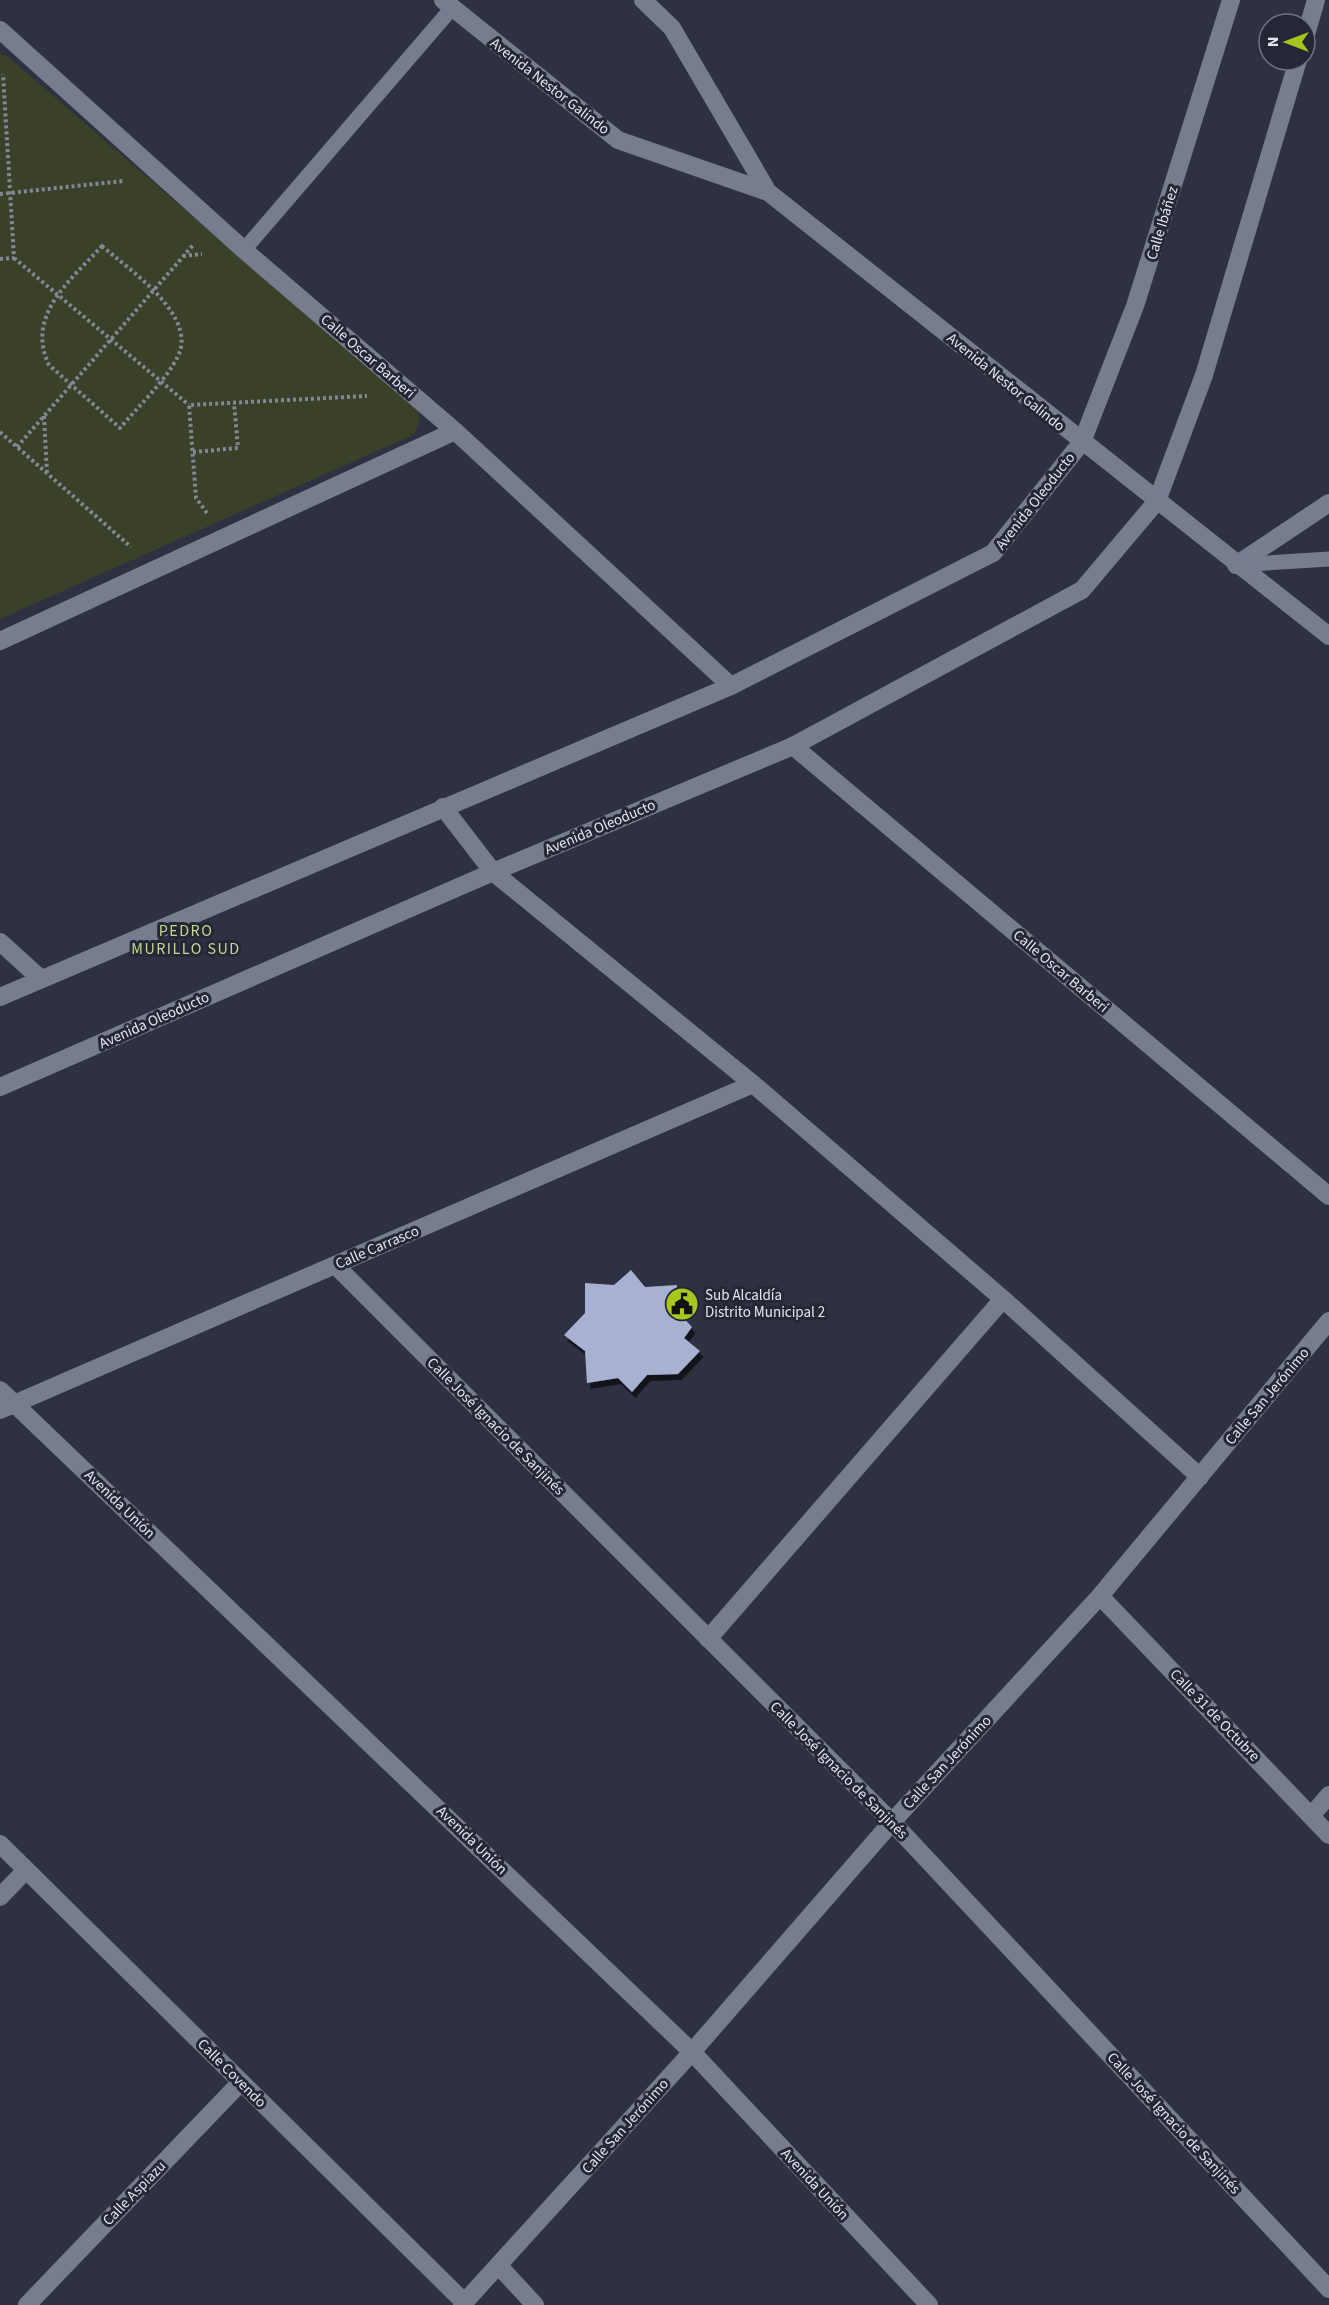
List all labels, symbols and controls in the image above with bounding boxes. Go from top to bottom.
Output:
north arrow [1257,12,1317,72]
street label: Avenida Nestor Galindo [485,33,614,140]
text: N [1262,37,1284,47]
street label: Calle Ibáñez [1141,184,1184,262]
street label: Calle Oscar Barberi [316,309,420,403]
street label: Avenida Nestor Galindo [942,328,1069,437]
street label: Avenida Oleoducto [991,448,1080,555]
street label: Avenida Oleoducto [541,795,659,860]
district label: PEDRO MURILLO SUD [131,920,241,960]
street label: Calle Oscar Barberi [1008,925,1113,1018]
street label: Avenida Oleoducto [96,987,213,1054]
street label: Calle Carrasco [332,1220,422,1274]
place label: Sub Alcaldía Distrito Municipal 2 [705,1285,825,1323]
public building icon: Sub Alcaldía Distrito Municipal 2 [664,1286,700,1322]
street label: Calle San Jerónimo [1220,1343,1314,1450]
street label: Calle José Ignacio de Sanjinés [422,1353,569,1500]
street label: Avenida Unión [80,1465,160,1544]
street label: Calle 31 de Octubre [1165,1664,1264,1766]
street label: Calle José Ignacio de Sanjinés [765,1697,912,1844]
street label: Calle San Jerónimo [898,1711,996,1814]
street label: Avenida Unión [432,1801,512,1880]
street label: Calle Covendo [192,2034,271,2113]
street label: Calle José Ignacio de Sanjinés [1102,2048,1245,2199]
street label: Calle San Jerónimo [577,2074,674,2178]
street label: Avenida Unión [776,2144,853,2225]
street label: Calle Aspiazu [98,2156,171,2230]

